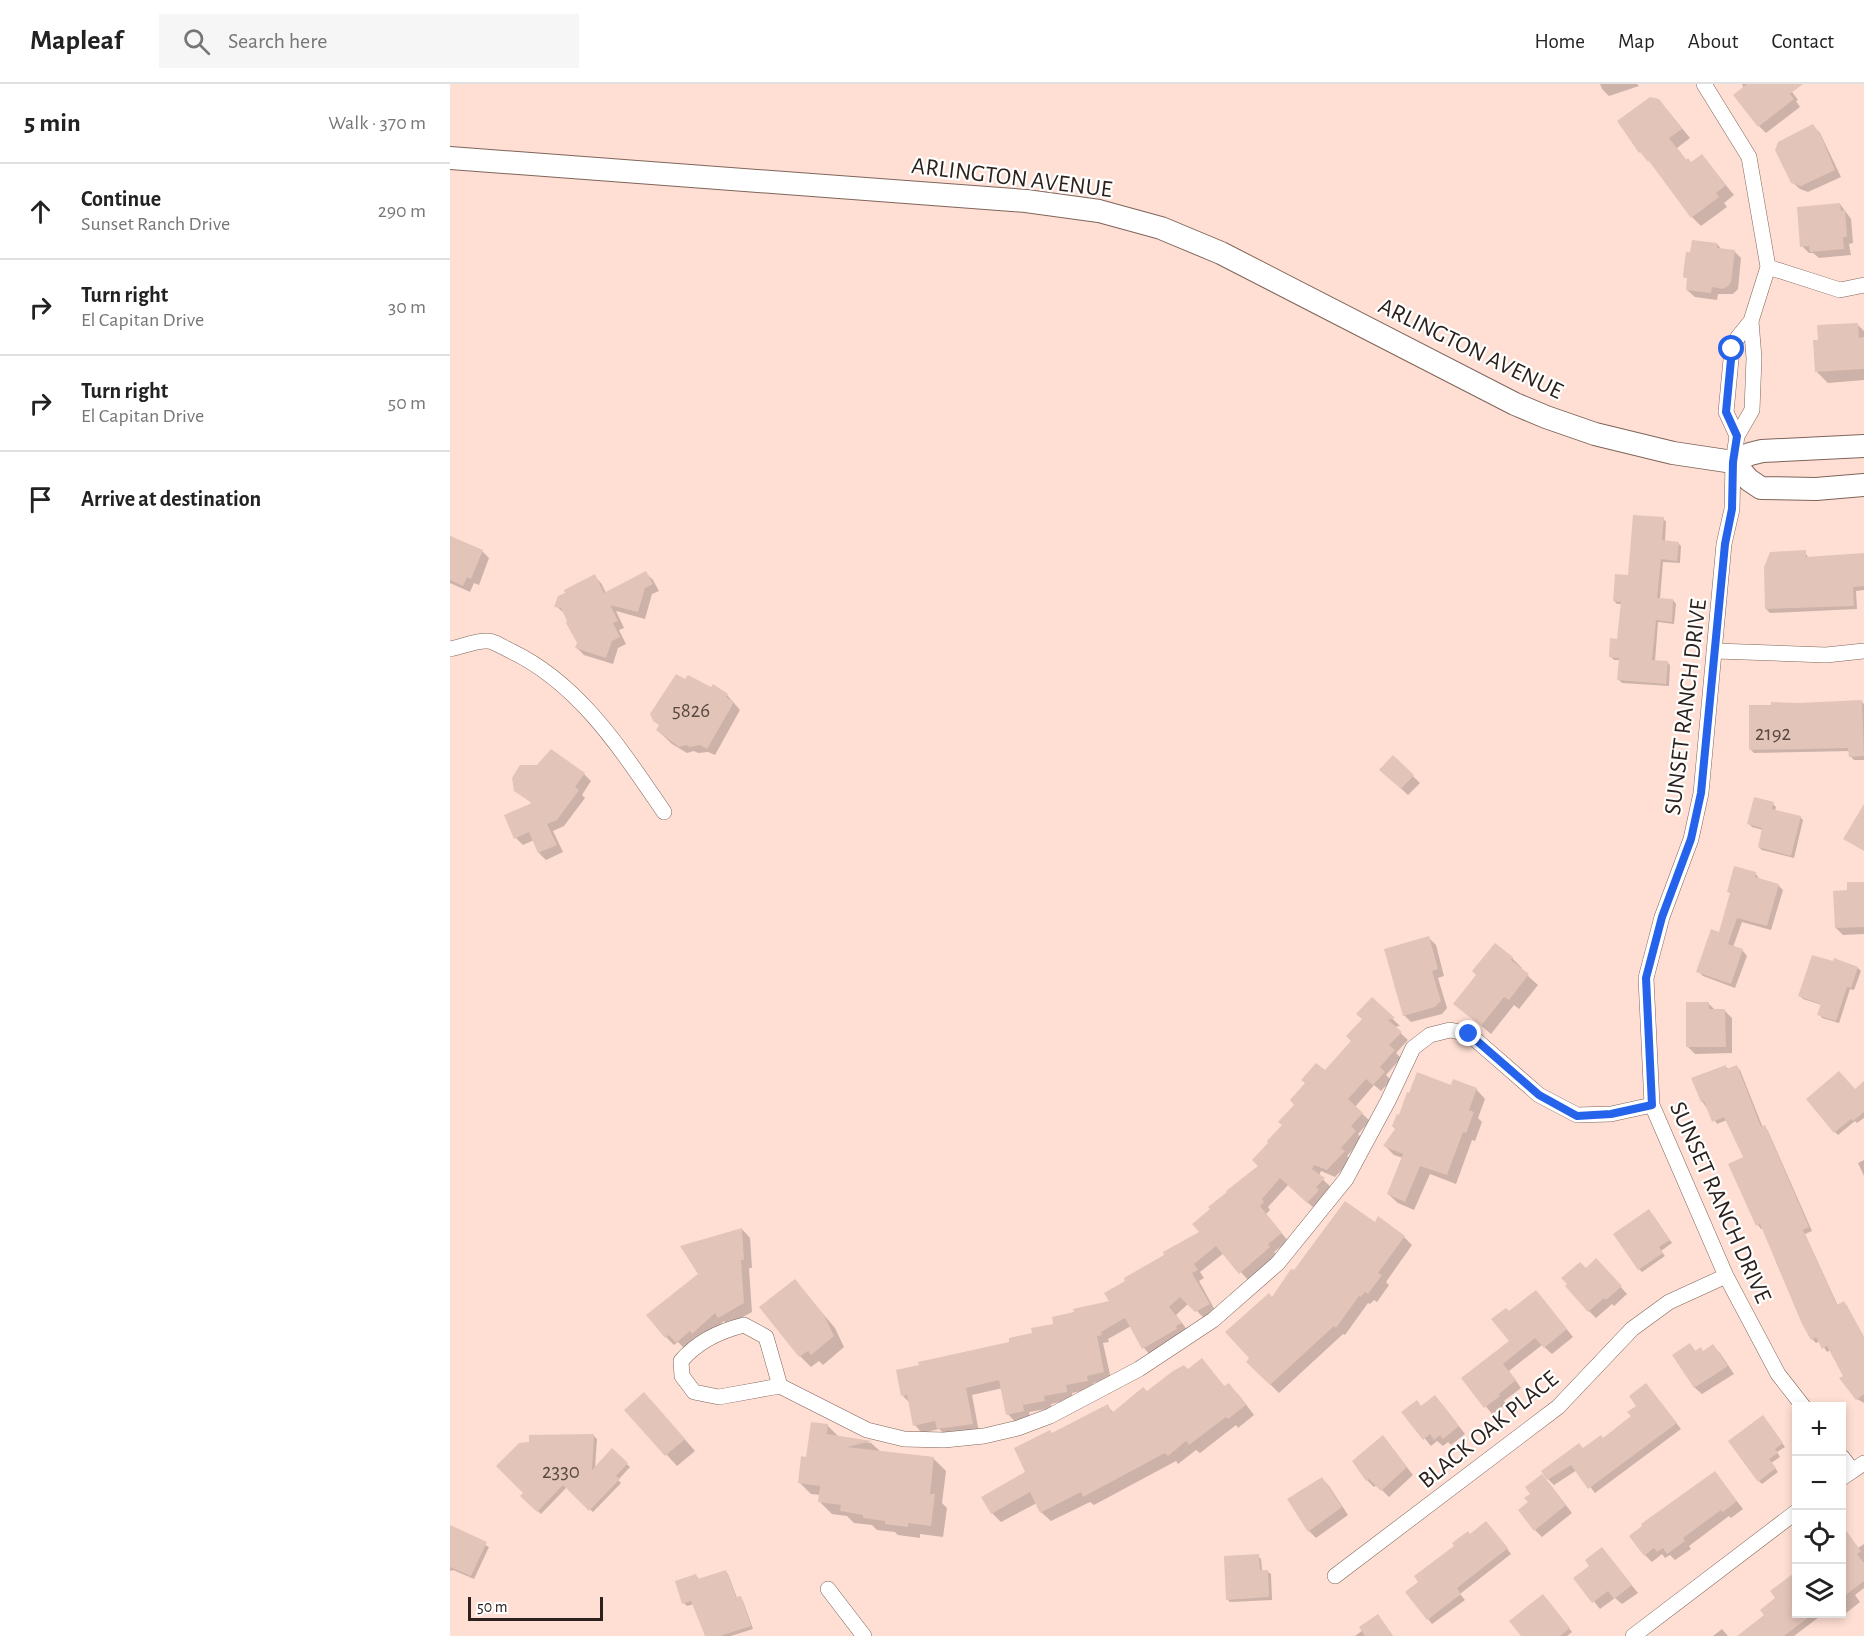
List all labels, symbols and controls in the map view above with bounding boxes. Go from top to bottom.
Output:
search box [159,14,579,68]
icon: search [180,25,213,58]
text: Mapleaf [30,27,123,55]
text: Search here [228,30,327,52]
text: Home [1534,31,1585,52]
text: Map [1618,31,1655,52]
text: About [1688,31,1738,52]
text: Contact [1771,31,1834,52]
text: 5 min [24,110,81,136]
text: Walk · 370 m [328,113,426,133]
street label: ARLINGTON AVENUE [910,154,1114,202]
text: Continue [81,188,161,210]
icon: ahead [24,195,57,228]
text: 290 m [378,201,426,221]
text: Sunset Ranch Drive [81,214,230,234]
text: Turn right [81,284,168,306]
icon: right [24,291,57,324]
street label: ARLINGTON AVENUE [1375,294,1567,404]
text: 30 m [388,297,426,317]
text: El Capitan Drive [81,310,204,330]
route start [1718,335,1744,361]
text: Turn right [81,380,168,402]
icon: right [24,387,57,420]
text: 50 m [388,393,426,413]
text: El Capitan Drive [81,406,204,426]
icon: arrive [24,483,57,516]
text: Arrive at destination [81,488,261,510]
street label: SUNSET RANCH DRIVE [1661,597,1711,816]
house number: 5826 [672,700,710,721]
house number: 2192 [1755,723,1791,744]
route end [1455,1020,1481,1046]
street label: SUNSET RANCH DRIVE [1665,1098,1775,1307]
street label: BLACK OAK PLACE [1414,1366,1563,1493]
map controls [1792,1402,1846,1618]
button: + [1792,1402,1846,1456]
button: − [1792,1456,1846,1510]
house number: 2330 [542,1461,580,1482]
button: locate [1792,1510,1846,1564]
button: layers [1792,1564,1846,1618]
scale bar [468,1594,603,1622]
text: 50 m [477,1599,508,1615]

